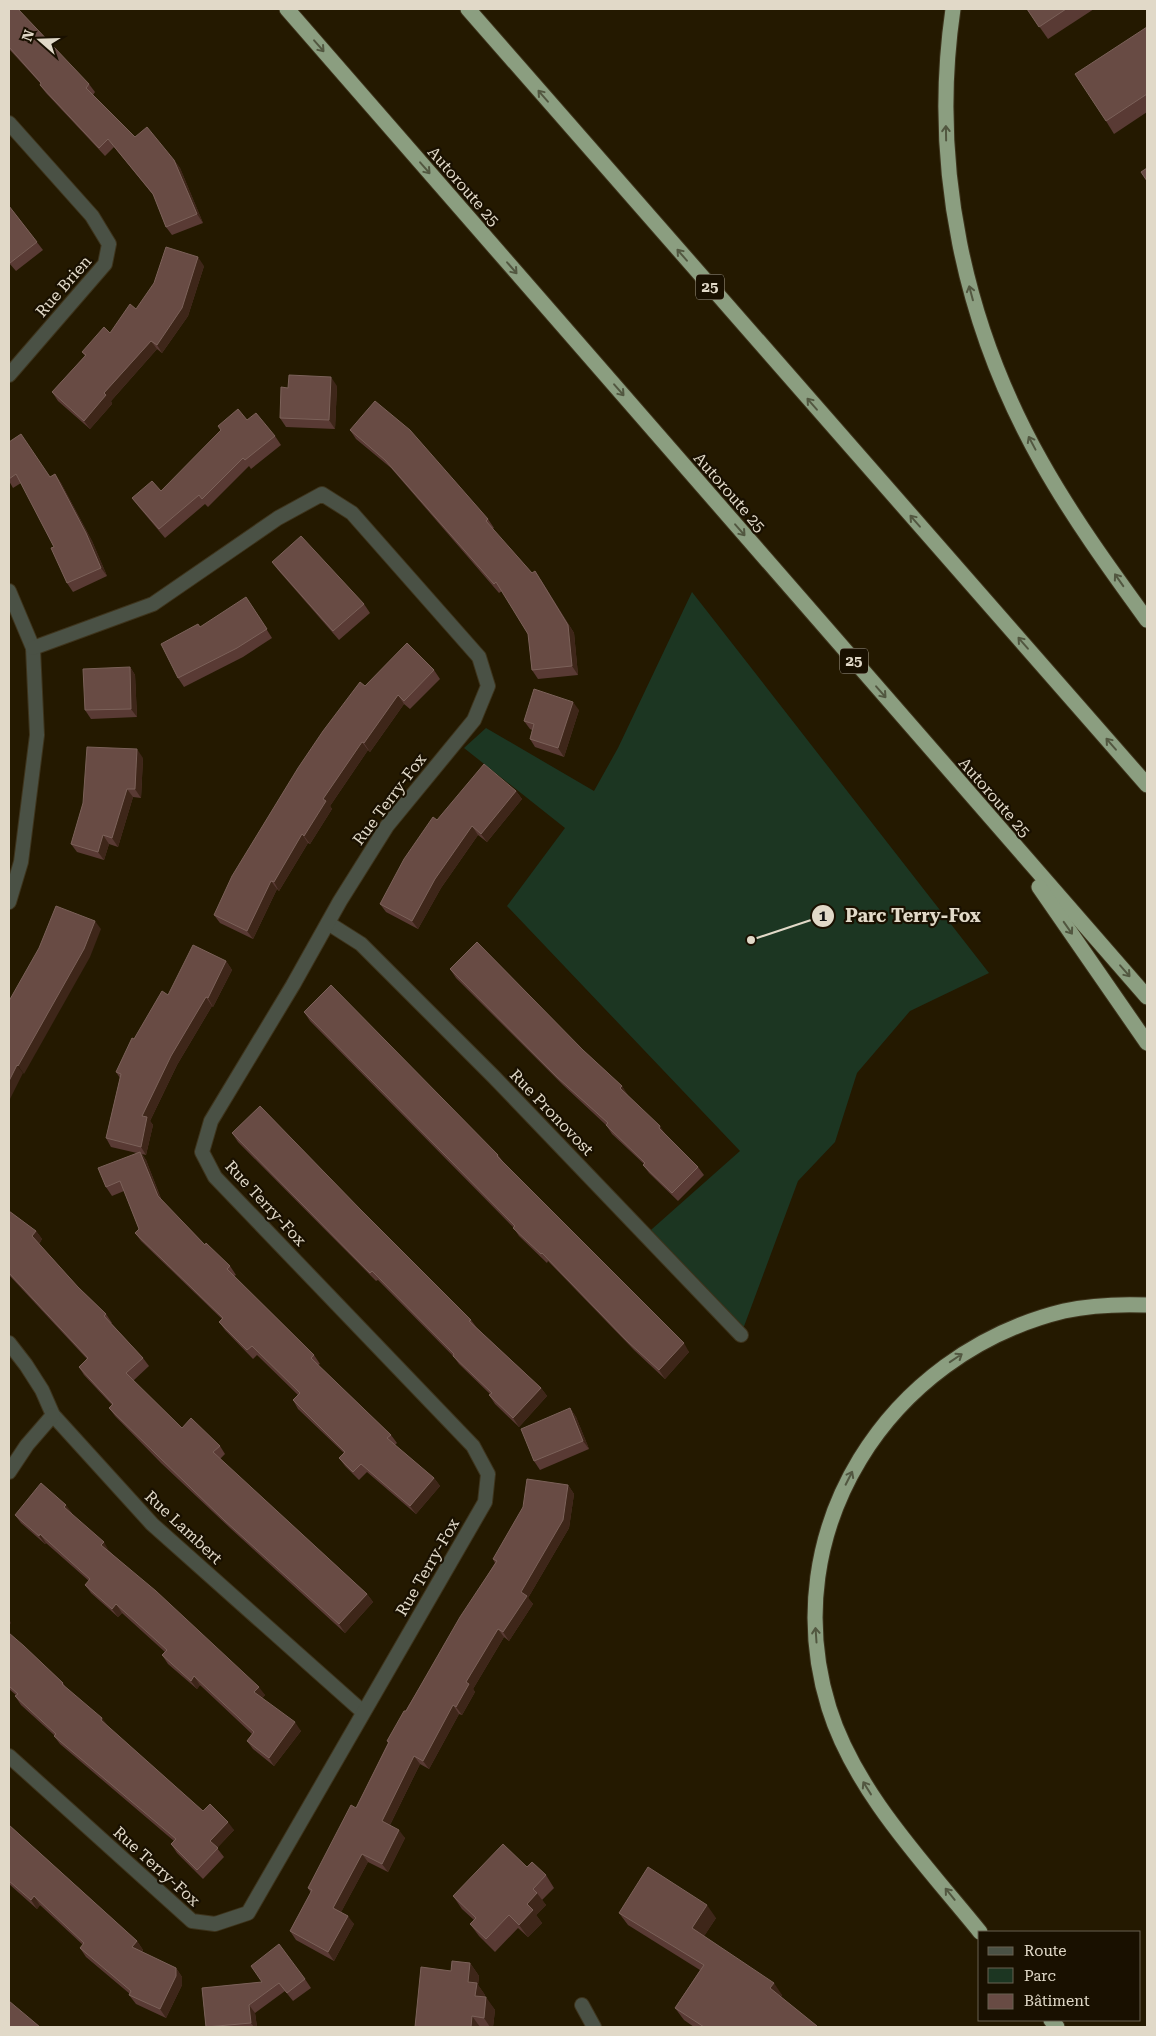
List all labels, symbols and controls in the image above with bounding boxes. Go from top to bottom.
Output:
north arrow [15,15,65,65]
text: N [18,28,37,43]
one-way arrow [313,39,325,52]
one-way arrow [538,90,549,103]
one-way arrow [942,125,951,141]
street label: Autoroute 25 [424,143,503,230]
one-way arrow [420,162,431,175]
one-way arrow [677,249,688,262]
street label: Rue Brien [32,252,95,321]
one-way arrow [506,261,518,274]
road number: 25 [696,274,724,300]
one-way arrow [966,285,975,301]
one-way arrow [613,384,624,397]
one-way arrow [807,397,818,410]
one-way arrow [1026,437,1036,451]
street label: Autoroute 25 [690,449,769,536]
one-way arrow [910,515,921,528]
one-way arrow [734,523,746,536]
one-way arrow [1114,574,1124,588]
one-way arrow [1017,637,1028,650]
road number: 25 [840,648,868,674]
one-way arrow [875,686,886,699]
one-way arrow [1105,737,1116,750]
street label: Rue Terry-Fox [349,749,430,849]
street label: Autoroute 25 [955,754,1034,841]
callout: Parc Terry-Fox [810,899,991,932]
text: Parc Terry-Fox [845,905,981,926]
text: 1 [819,907,828,925]
one-way arrow [1063,920,1073,934]
one-way arrow [1119,965,1131,978]
street label: Rue Pronovost [506,1065,598,1159]
street label: Rue Terry-Fox [221,1157,310,1250]
one-way arrow [949,1353,963,1363]
one-way arrow [845,1471,854,1486]
street label: Rue Lambert [141,1487,226,1568]
street label: Rue Terry-Fox [392,1514,463,1619]
one-way arrow [812,1627,821,1643]
one-way arrow [862,1781,872,1795]
street label: Rue Terry-Fox [110,1823,204,1911]
one-way arrow [944,1888,955,1901]
legend [978,1931,1141,2021]
text: Route [1024,1942,1066,1960]
text: Parc [1024,1967,1056,1985]
text: Bâtiment [1024,1992,1090,2010]

